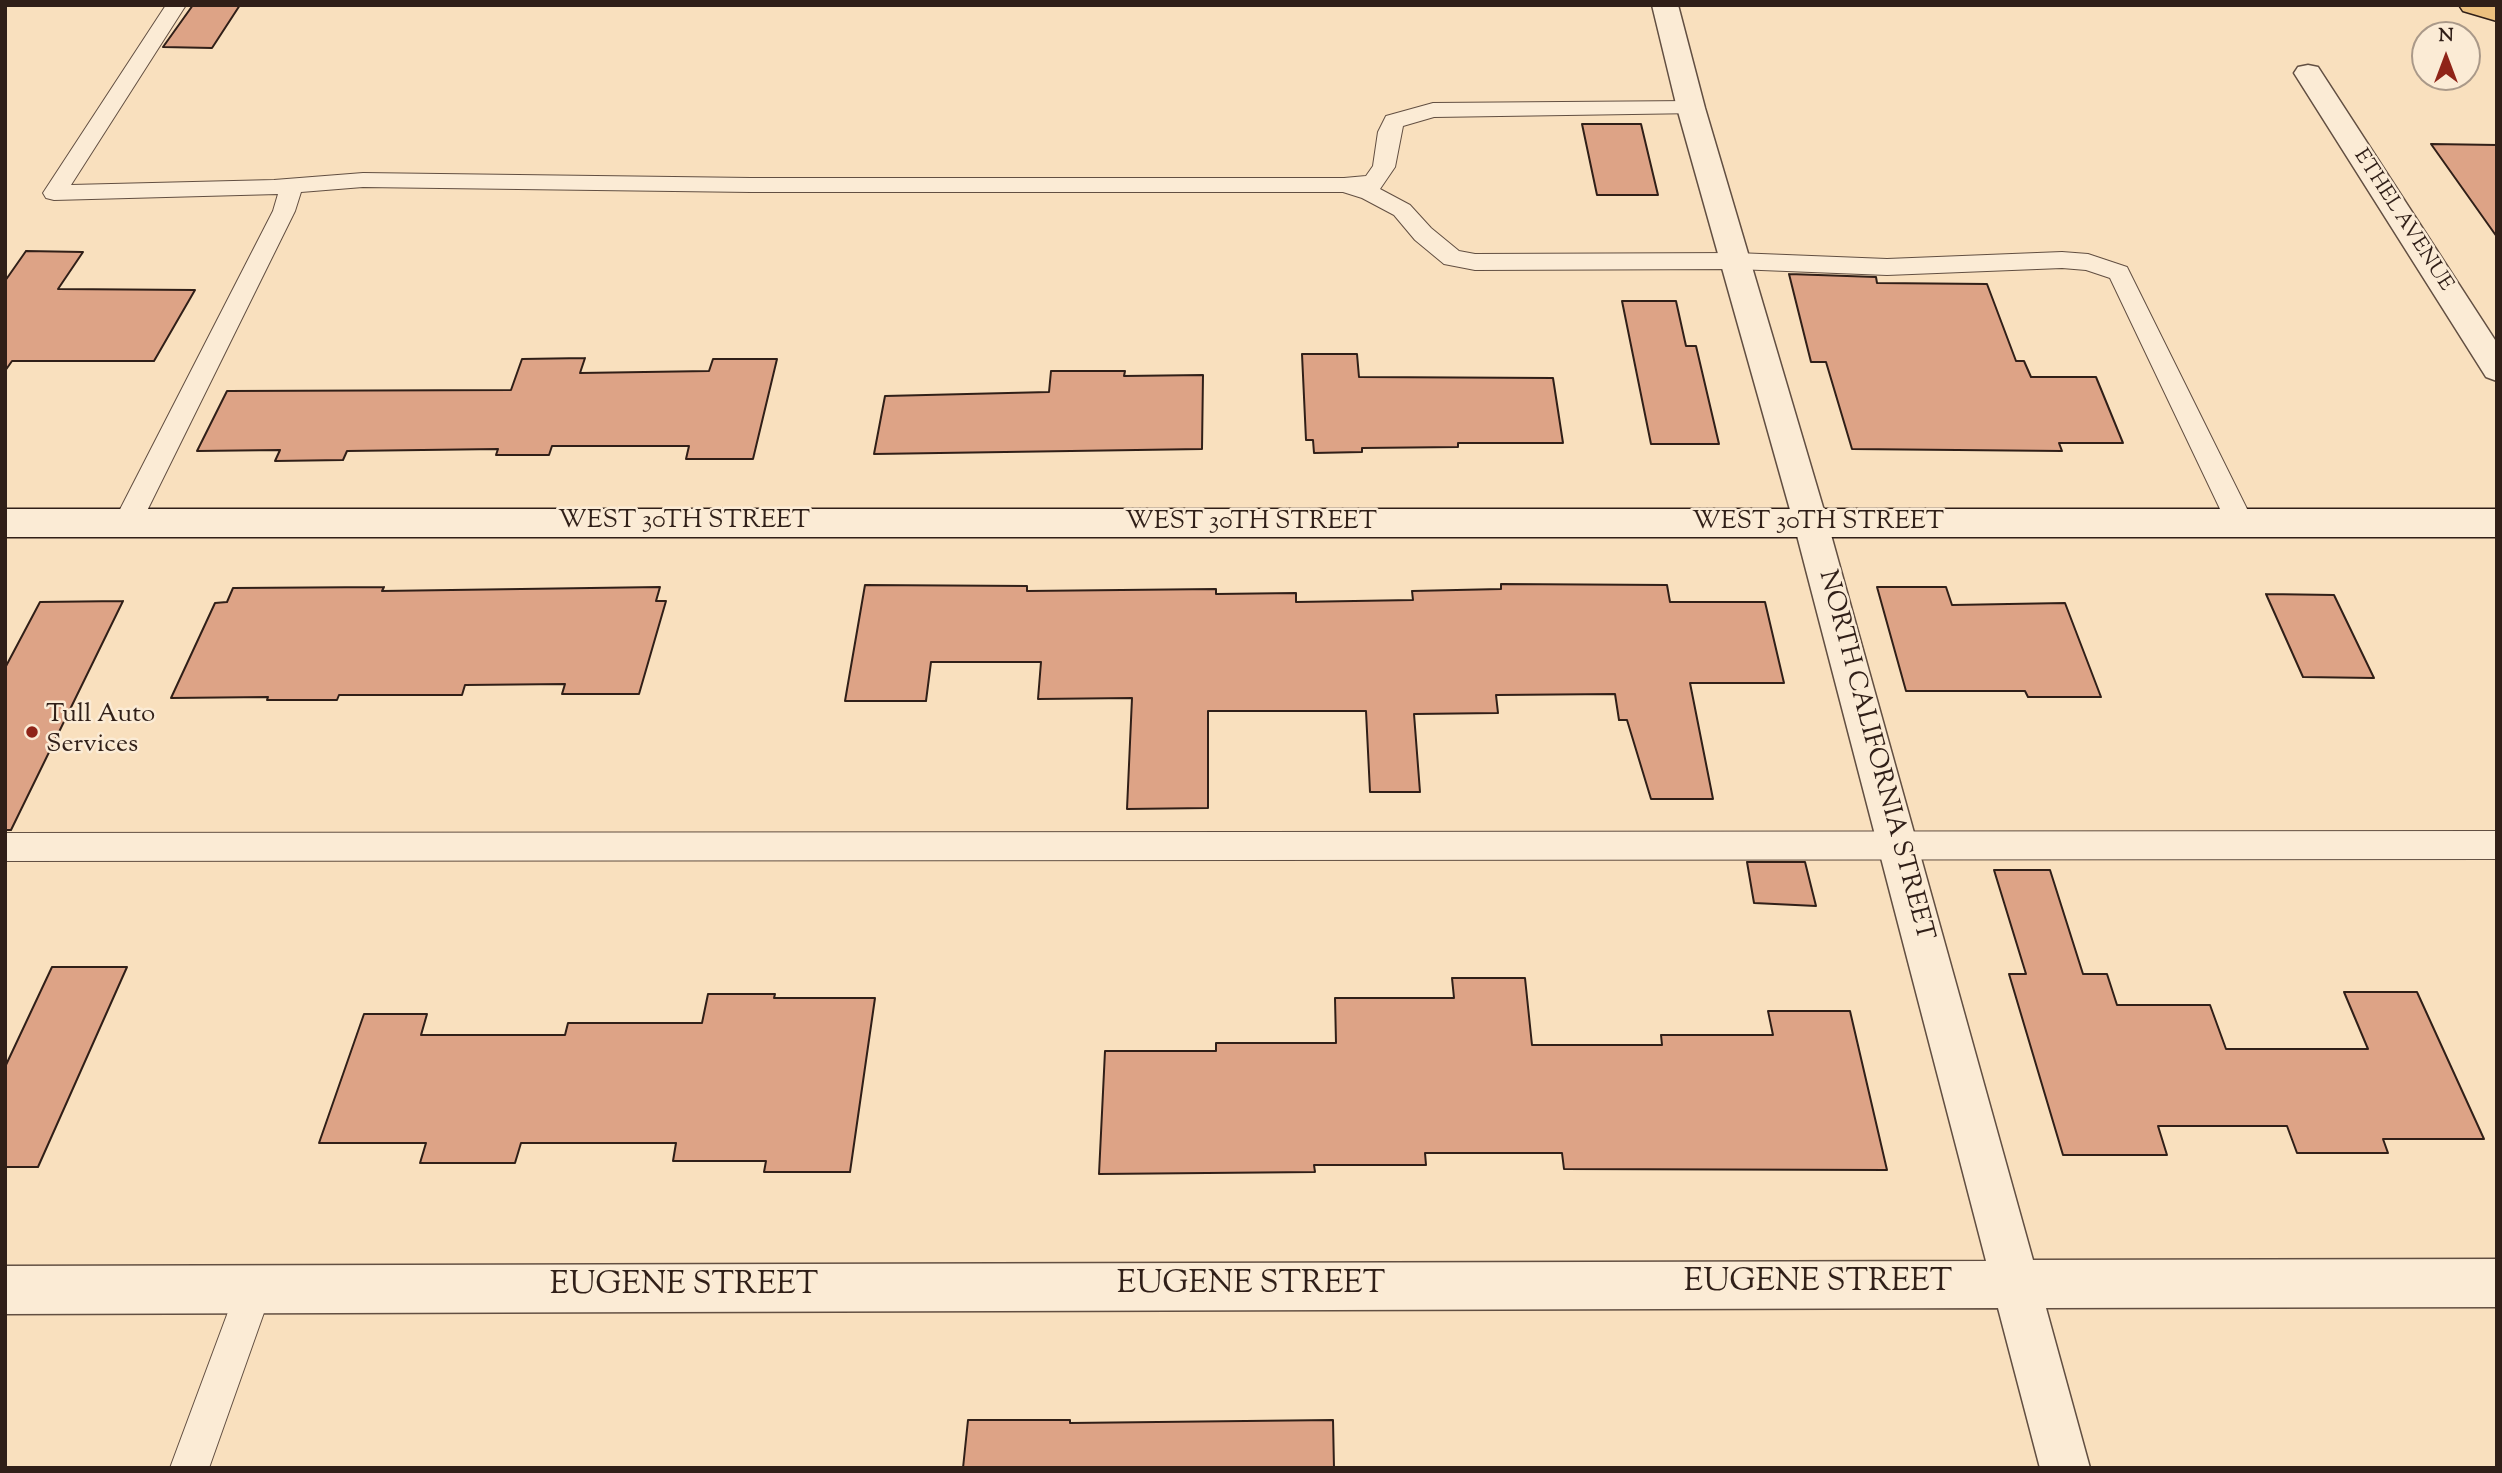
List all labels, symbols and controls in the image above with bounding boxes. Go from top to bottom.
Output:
north arrow [2411,21,2481,91]
text: N [2438,23,2454,50]
street label: ETHEL AVENUE [2347,145,2457,297]
street label: WEST 30TH STREET [558,507,810,539]
street label: WEST 30TH STREET [1125,508,1377,540]
street label: WEST 30TH STREET [1692,508,1944,540]
street label: NORTH CALIFORNIA STREET [1809,567,1939,945]
place label: Tull Auto Services [46,701,155,762]
marker: Tull Auto Services [24,724,40,740]
street label: EUGENE STREET [1684,1266,1952,1304]
street label: EUGENE STREET [1117,1268,1385,1306]
street label: EUGENE STREET [550,1269,818,1307]

